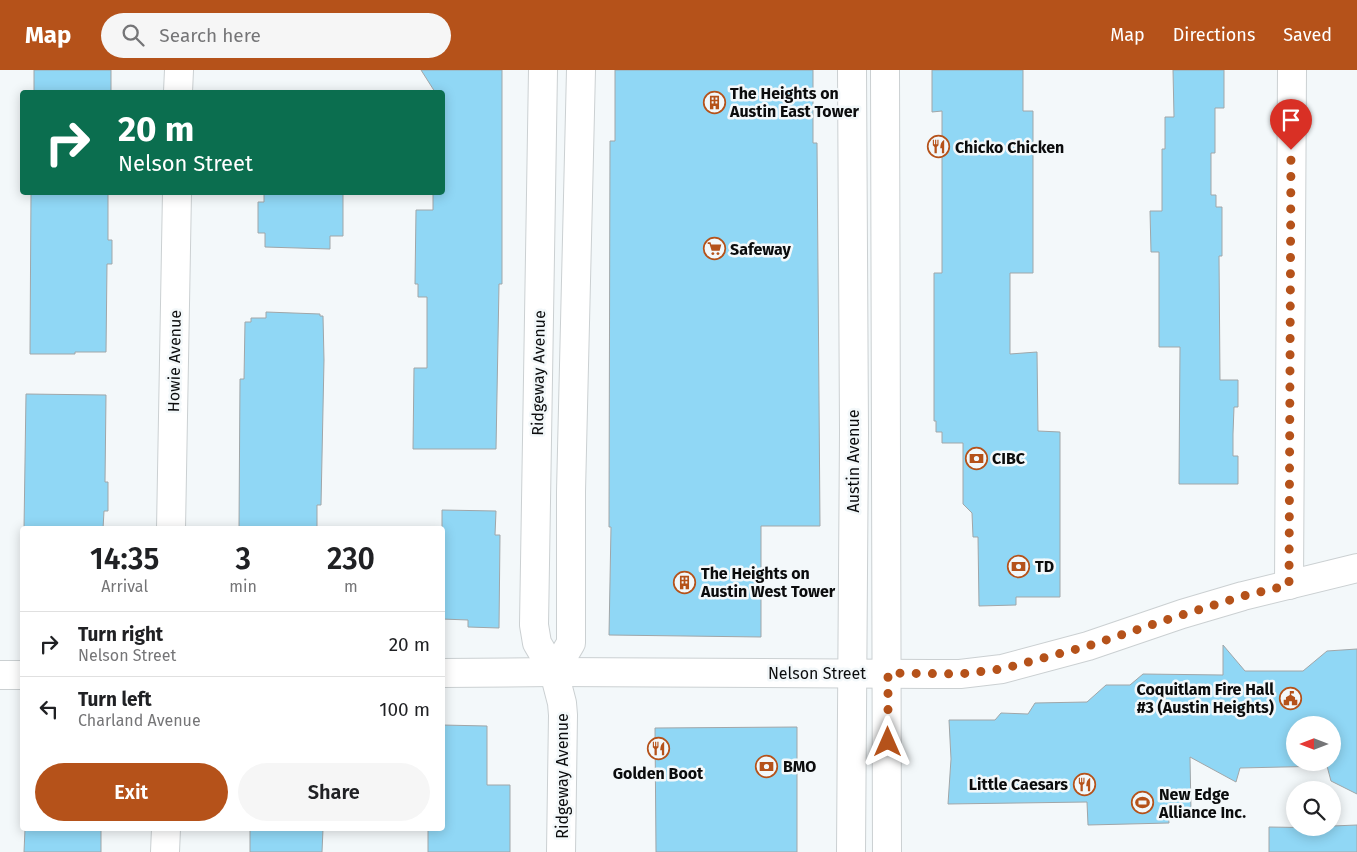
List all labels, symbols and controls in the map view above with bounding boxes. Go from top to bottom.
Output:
search box [101,13,451,58]
text: Map [25,21,71,49]
icon: search [119,21,147,49]
text: Search here [159,24,261,47]
text: Map [1110,24,1145,46]
text: Directions [1173,24,1255,46]
text: Saved [1283,24,1332,46]
place label: The Heights on Austin East Tower [729,84,859,121]
building icon: The Heights on Austin East Tower [702,90,726,114]
pin [1270,99,1312,150]
icon: arrive [1277,106,1305,134]
text: 20 m [118,108,194,150]
icon: right [35,110,100,175]
restaurant icon: Chicko Chicken [927,135,951,159]
place label: Chicko Chicken [955,138,1064,157]
text: Nelson Street [118,150,253,177]
supermarket icon: Safeway [702,237,726,261]
place label: Safeway [730,240,792,259]
street label: Howie Avenue [164,310,185,412]
street label: Ridgeway Avenue [528,310,549,436]
street label: Austin Avenue [844,410,863,512]
bank icon: CIBC [964,446,988,470]
place label: CIBC [992,449,1026,468]
text: 14:35 [90,541,159,577]
text: 3 [235,541,251,577]
text: 230 [327,541,375,577]
bank icon: TD [1007,554,1031,578]
place label: TD [1035,557,1054,576]
place label: The Heights on Austin West Tower [700,564,836,601]
building icon: The Heights on Austin West Tower [673,570,697,594]
text: Arrival [101,577,148,596]
text: min [229,577,257,596]
text: m [344,577,358,596]
text: Turn right [78,623,163,646]
icon: right [35,630,63,658]
text: 20 m [389,633,430,656]
text: Nelson Street [78,646,176,665]
street label: Nelson Street [768,664,866,683]
place label: Coquitlam Fire Hall #3 (Austin Heights) [1137,680,1274,717]
public building icon: Coquitlam Fire Hall #3 (Austin Heights) [1278,686,1302,710]
text: Turn left [78,688,152,711]
icon: left [35,695,63,723]
text: 100 m [379,698,430,721]
text: Charland Avenue [78,711,201,730]
street label: Ridgeway Avenue [553,713,572,839]
position arrow [861,715,913,767]
north arrow [1286,716,1341,771]
map controls [1286,716,1341,836]
restaurant icon: Golden Boot [646,737,670,761]
bank icon: BMO [755,754,779,778]
place label: BMO [783,757,816,776]
button: Exit [35,763,228,821]
button: Share [238,763,430,821]
place label: Golden Boot [613,764,704,783]
restaurant icon: Little Caesars [1072,772,1096,796]
place label: Little Caesars [969,775,1068,794]
button: search [1286,781,1341,836]
place label: New Edge Alliance Inc. [1158,785,1246,822]
sports icon: New Edge Alliance Inc. [1131,791,1155,815]

